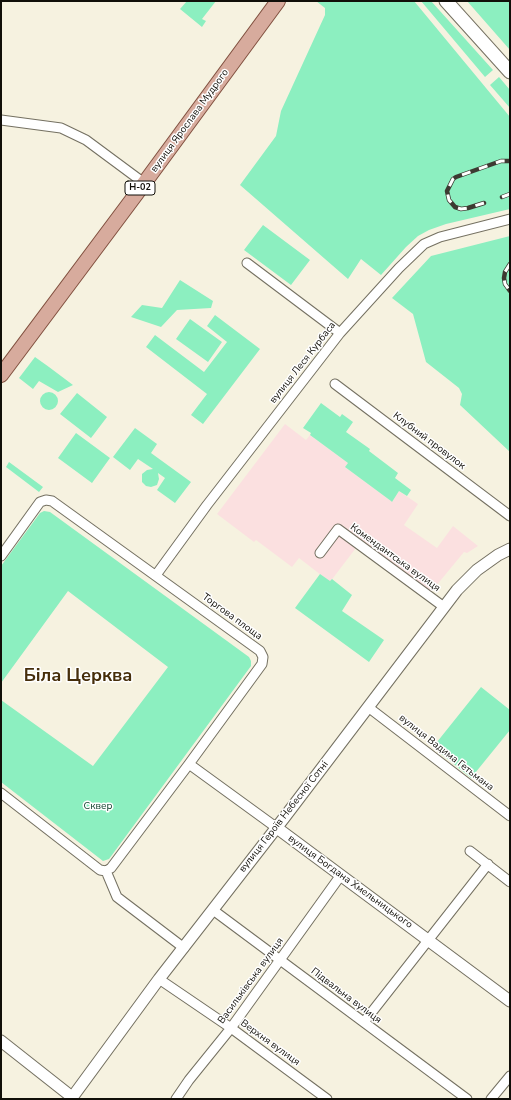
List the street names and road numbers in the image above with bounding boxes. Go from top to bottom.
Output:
street label: вулиця Ярослава Мудрого [148,67,232,175]
road number: Н-02 [125,181,155,195]
street label: вулиця Леся Курбаса [268,320,338,406]
street label: Клубний провулок [390,410,468,472]
street label: Комендантська вулиця [348,521,442,595]
street label: Торгова площа [200,591,264,643]
street label: вулиця Вадима Гетьмана [396,712,496,794]
street label: вулиця Героїв Небесної Сотні [237,759,331,875]
street label: вулиця Богдана Хмельницького [285,833,415,931]
street label: Васильківська вулиця [216,936,286,1026]
street label: Підвальна вулиця [308,966,384,1026]
street label: Верхня вулиця [238,1017,302,1069]

